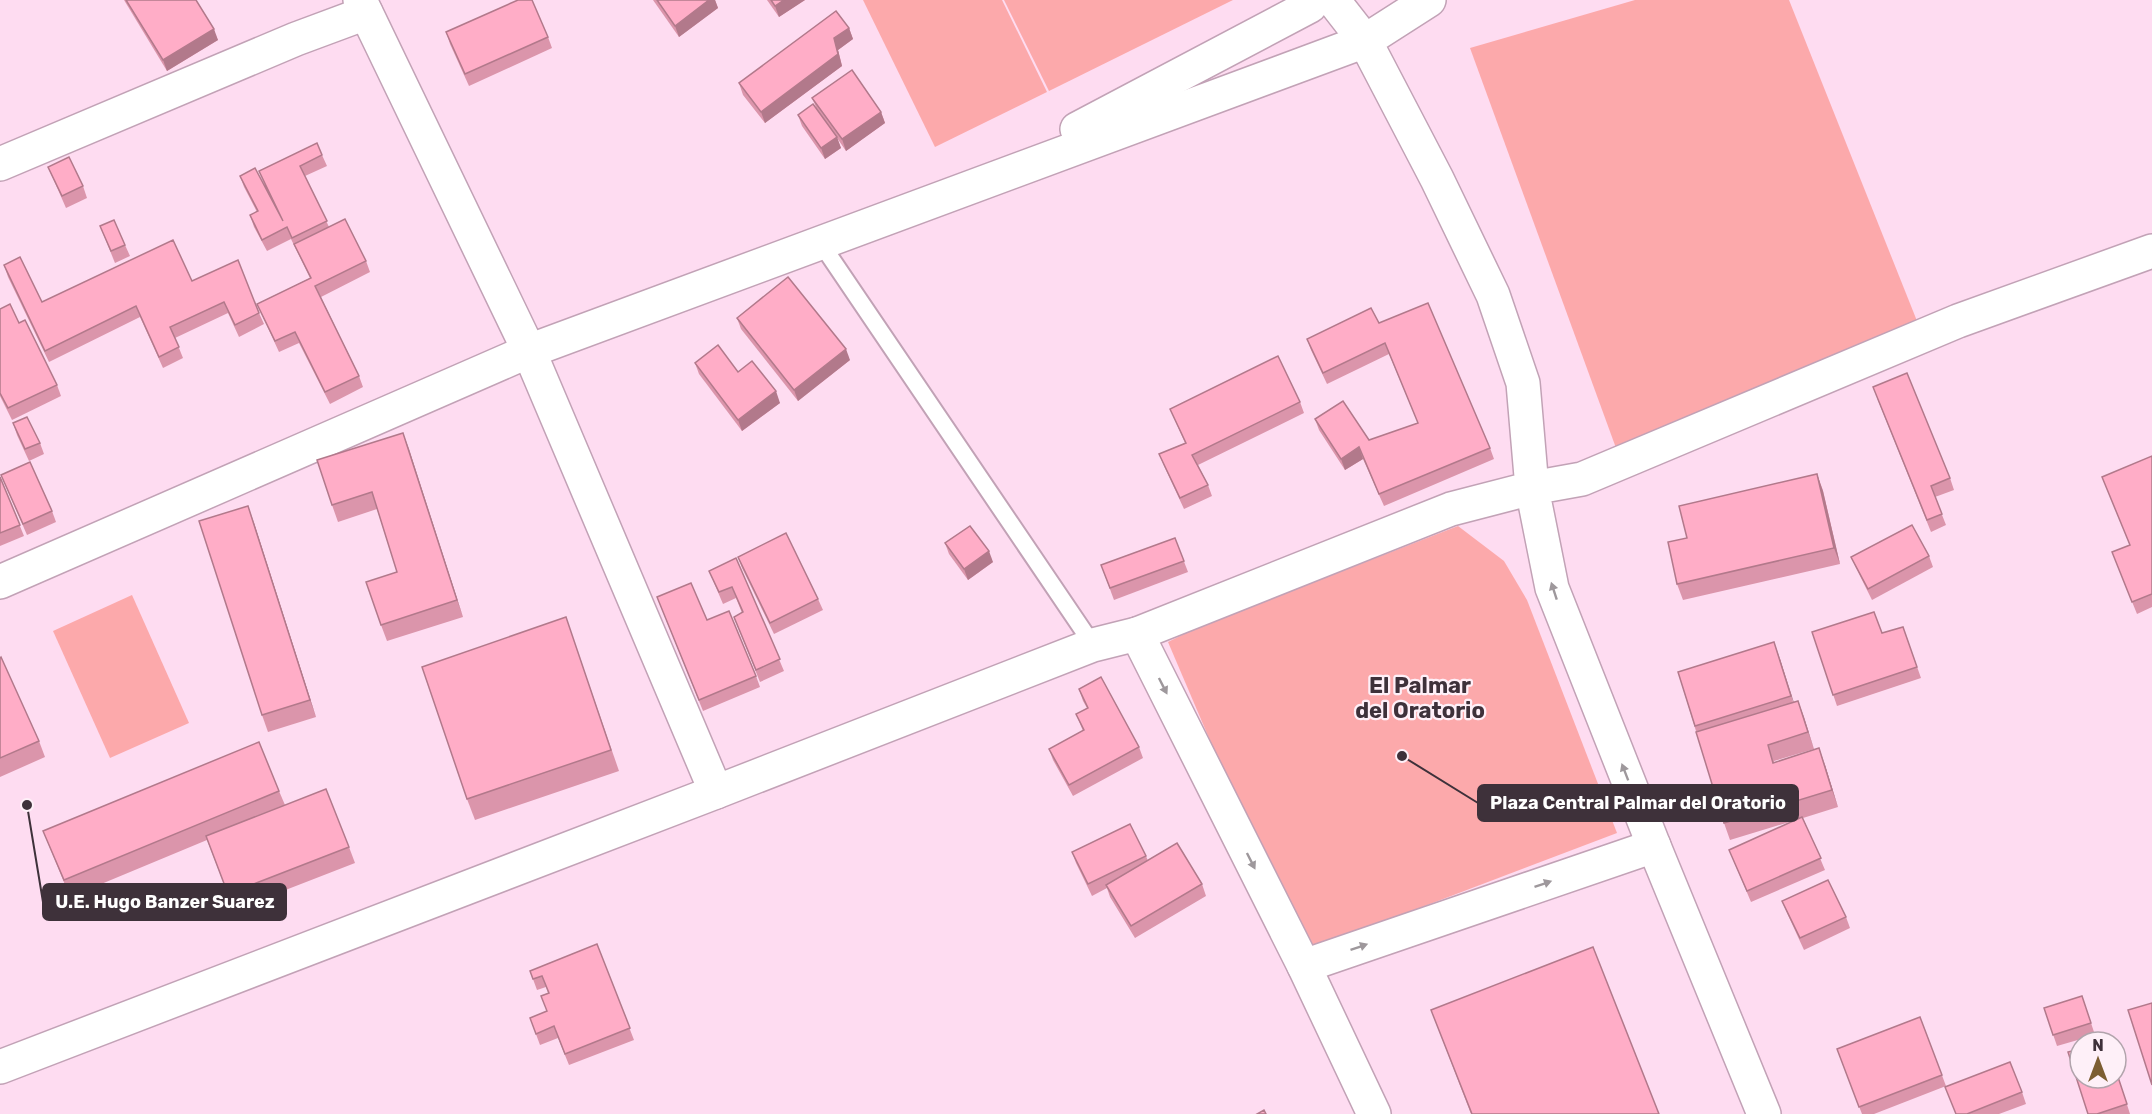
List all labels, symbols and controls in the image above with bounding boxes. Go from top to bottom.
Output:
one-way arrow [1549,582,1558,600]
district label: El Palmar del Oratorio [1355,672,1485,724]
one-way arrow [1159,678,1168,695]
one-way arrow [1620,763,1630,781]
callout: Plaza Central Palmar del Oratorio [1478,785,1798,821]
text: Plaza Central Palmar del Oratorio [1490,792,1786,814]
one-way arrow [1246,852,1255,869]
one-way arrow [1535,879,1553,889]
callout: U.E. Hugo Banzer Suarez [43,884,286,920]
text: U.E. Hugo Banzer Suarez [55,891,275,913]
one-way arrow [1350,942,1368,952]
north arrow [2068,1030,2128,1090]
text: N [2092,1036,2104,1055]

